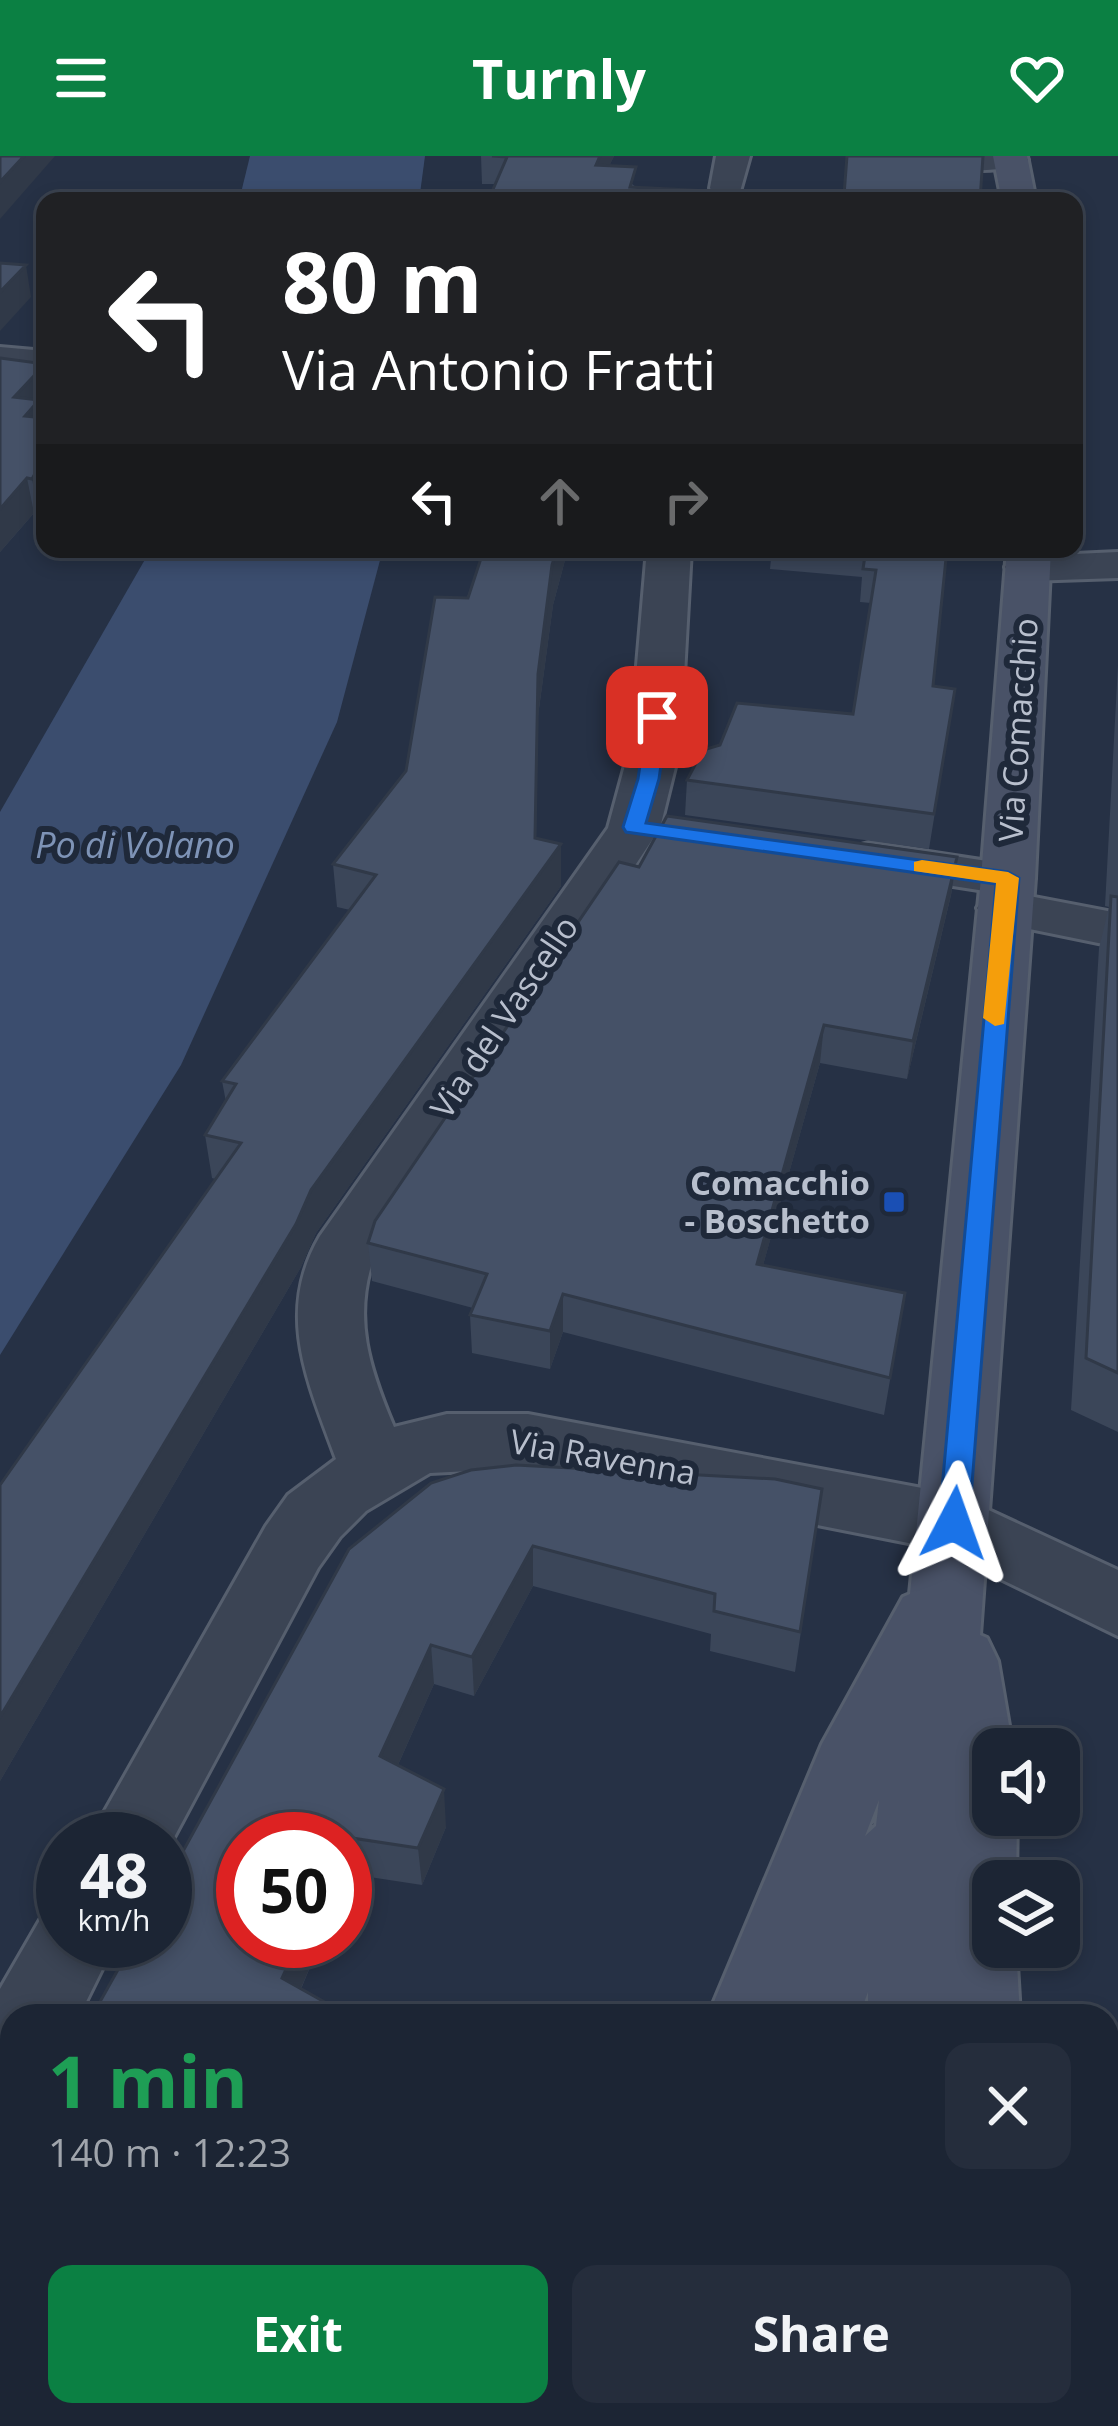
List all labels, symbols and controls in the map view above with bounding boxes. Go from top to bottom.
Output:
text: Turnly [472,41,646,115]
icon: menu [48,45,114,111]
icon: heart [1004,45,1070,111]
text: 80 m [282,223,482,338]
icon: left [84,240,240,396]
text: Via Antonio Fratti [282,332,716,406]
icon: left [401,468,467,534]
icon: ahead [527,468,593,534]
icon: right [653,468,719,534]
street label: Via Comacchio [987,616,1048,844]
pin [606,666,708,768]
icon: arrive [624,684,690,750]
water label: Po di Volano [35,820,235,869]
street label: Via del Vascello [419,907,588,1127]
place label: Comacchio - Boschetto [685,1160,870,1243]
marker: Comacchio - Boschetto [881,1189,907,1215]
street label: Via Ravenna [507,1418,699,1495]
position arrow [891,1460,1017,1586]
map controls [972,1728,1080,1968]
button: sound [972,1728,1080,1836]
speed limit sign: 50 [216,1812,372,1968]
text: 48 [80,1834,148,1916]
button: layers [972,1860,1080,1968]
text: km/h [78,1899,150,1940]
text: 1 min [48,2031,248,2129]
button: close [945,2043,1071,2169]
text: 140 m · 12:23 [48,2125,291,2178]
button: Exit [48,2265,548,2403]
button: Share [572,2265,1071,2403]

